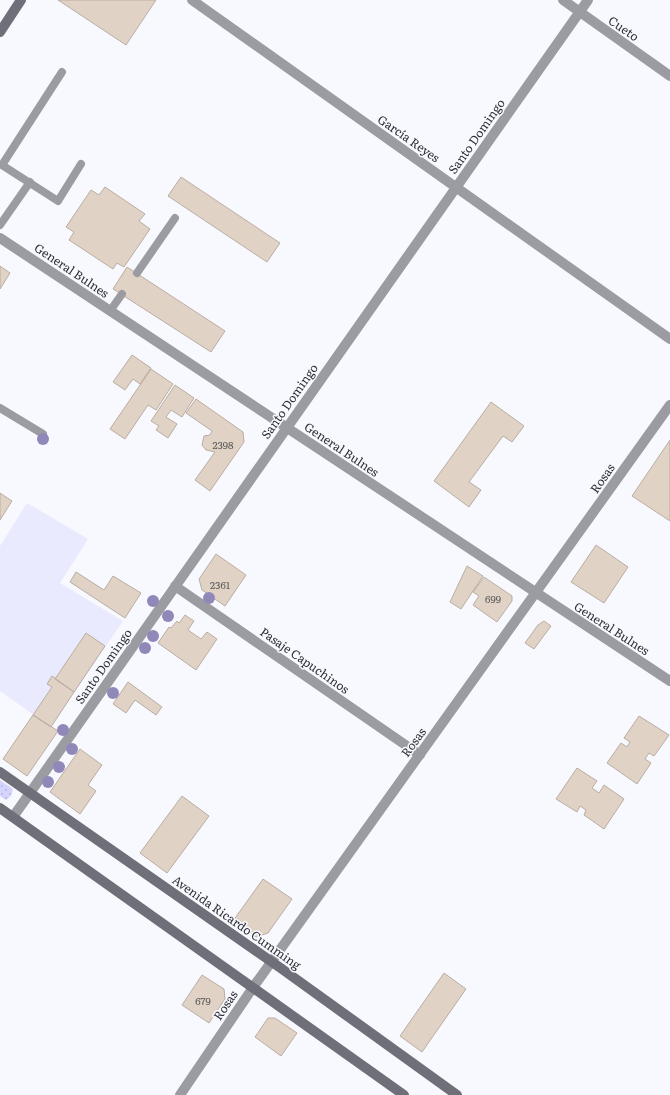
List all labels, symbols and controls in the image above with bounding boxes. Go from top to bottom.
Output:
street label: Cueto [605,11,643,45]
street label: Santo Domingo [443,95,509,177]
street label: García Reyes [374,110,444,166]
street label: General Bulnes [31,238,113,302]
street label: Santo Domingo [256,360,322,442]
street label: General Bulnes [301,417,383,481]
house number: 2398 [212,437,234,452]
street label: Rosas [585,459,619,496]
house number: 2361 [210,577,230,592]
house number: 699 [485,591,501,606]
street label: General Bulnes [571,597,654,659]
street label: Pasaje Capuchinos [257,622,354,698]
street label: Santo Domingo [70,625,136,707]
street label: Rosas [396,723,430,760]
street label: Avenida Ricardo Cumming [169,871,305,974]
street label: Rosas [208,986,242,1023]
house number: 679 [195,993,211,1008]

